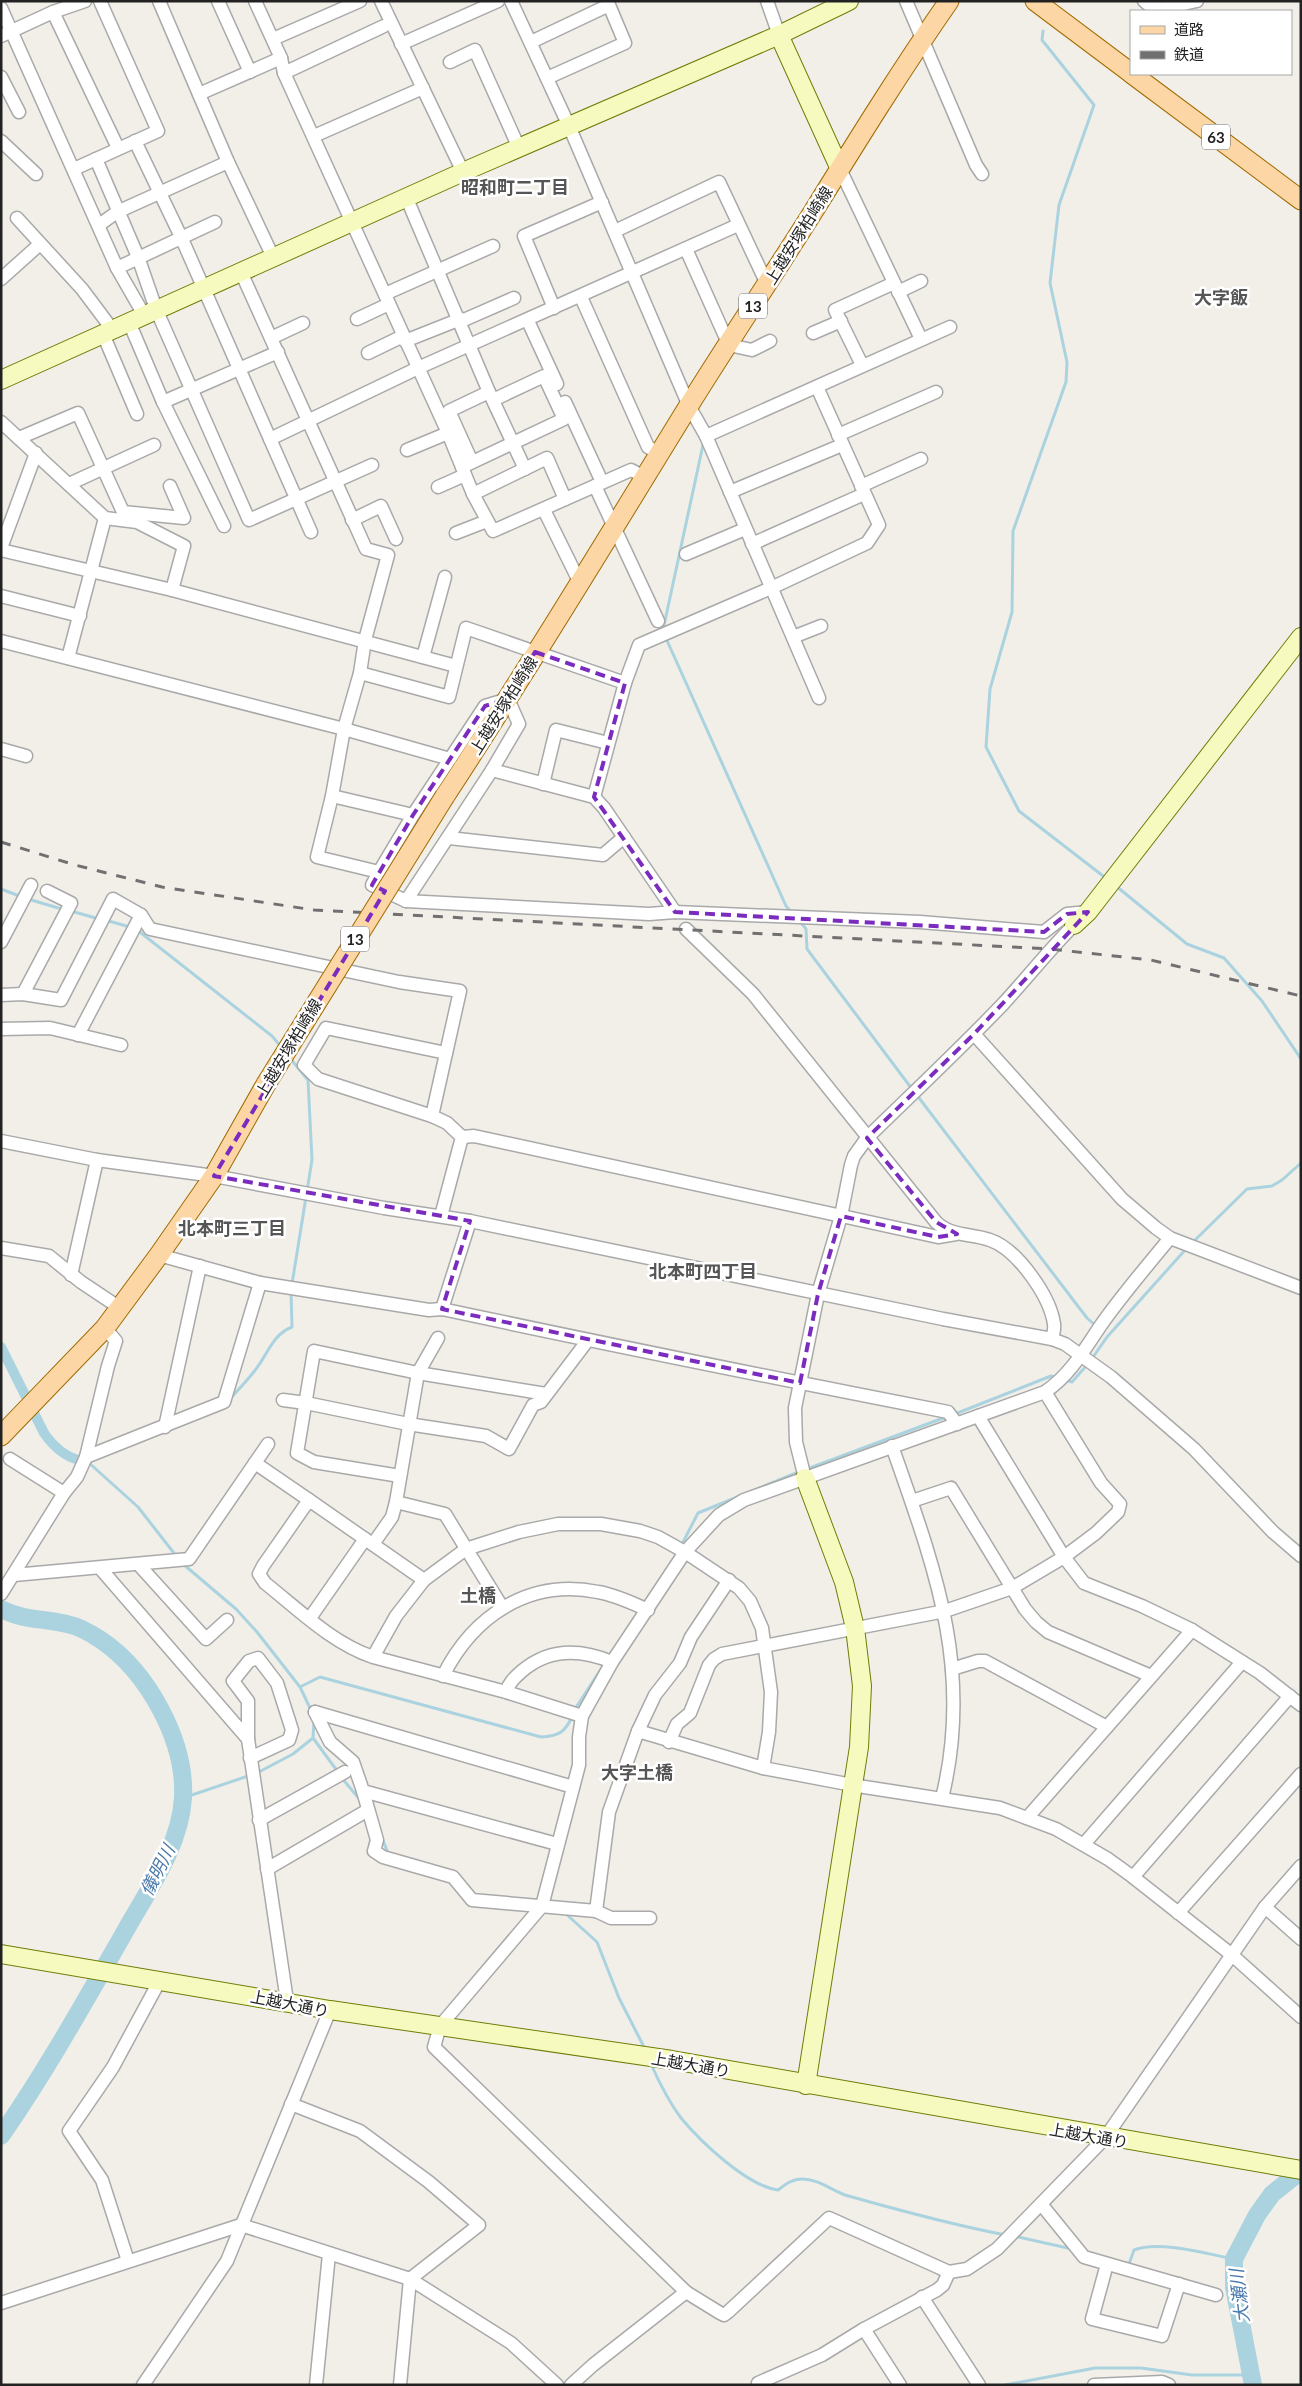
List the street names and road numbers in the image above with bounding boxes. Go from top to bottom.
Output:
road number: 63 [1202,124,1230,150]
street label: 上越安塚柏崎線 [760,182,836,288]
road number: 13 [739,294,767,318]
street label: 上越安塚柏崎線 [465,652,541,758]
road number: 13 [341,926,369,952]
street label: 上越安塚柏崎線 [251,995,325,1101]
street label: 上越大通り [249,1986,331,2020]
street label: 上越大通り [650,2048,732,2080]
street label: 上越大通り [1048,2119,1130,2151]

